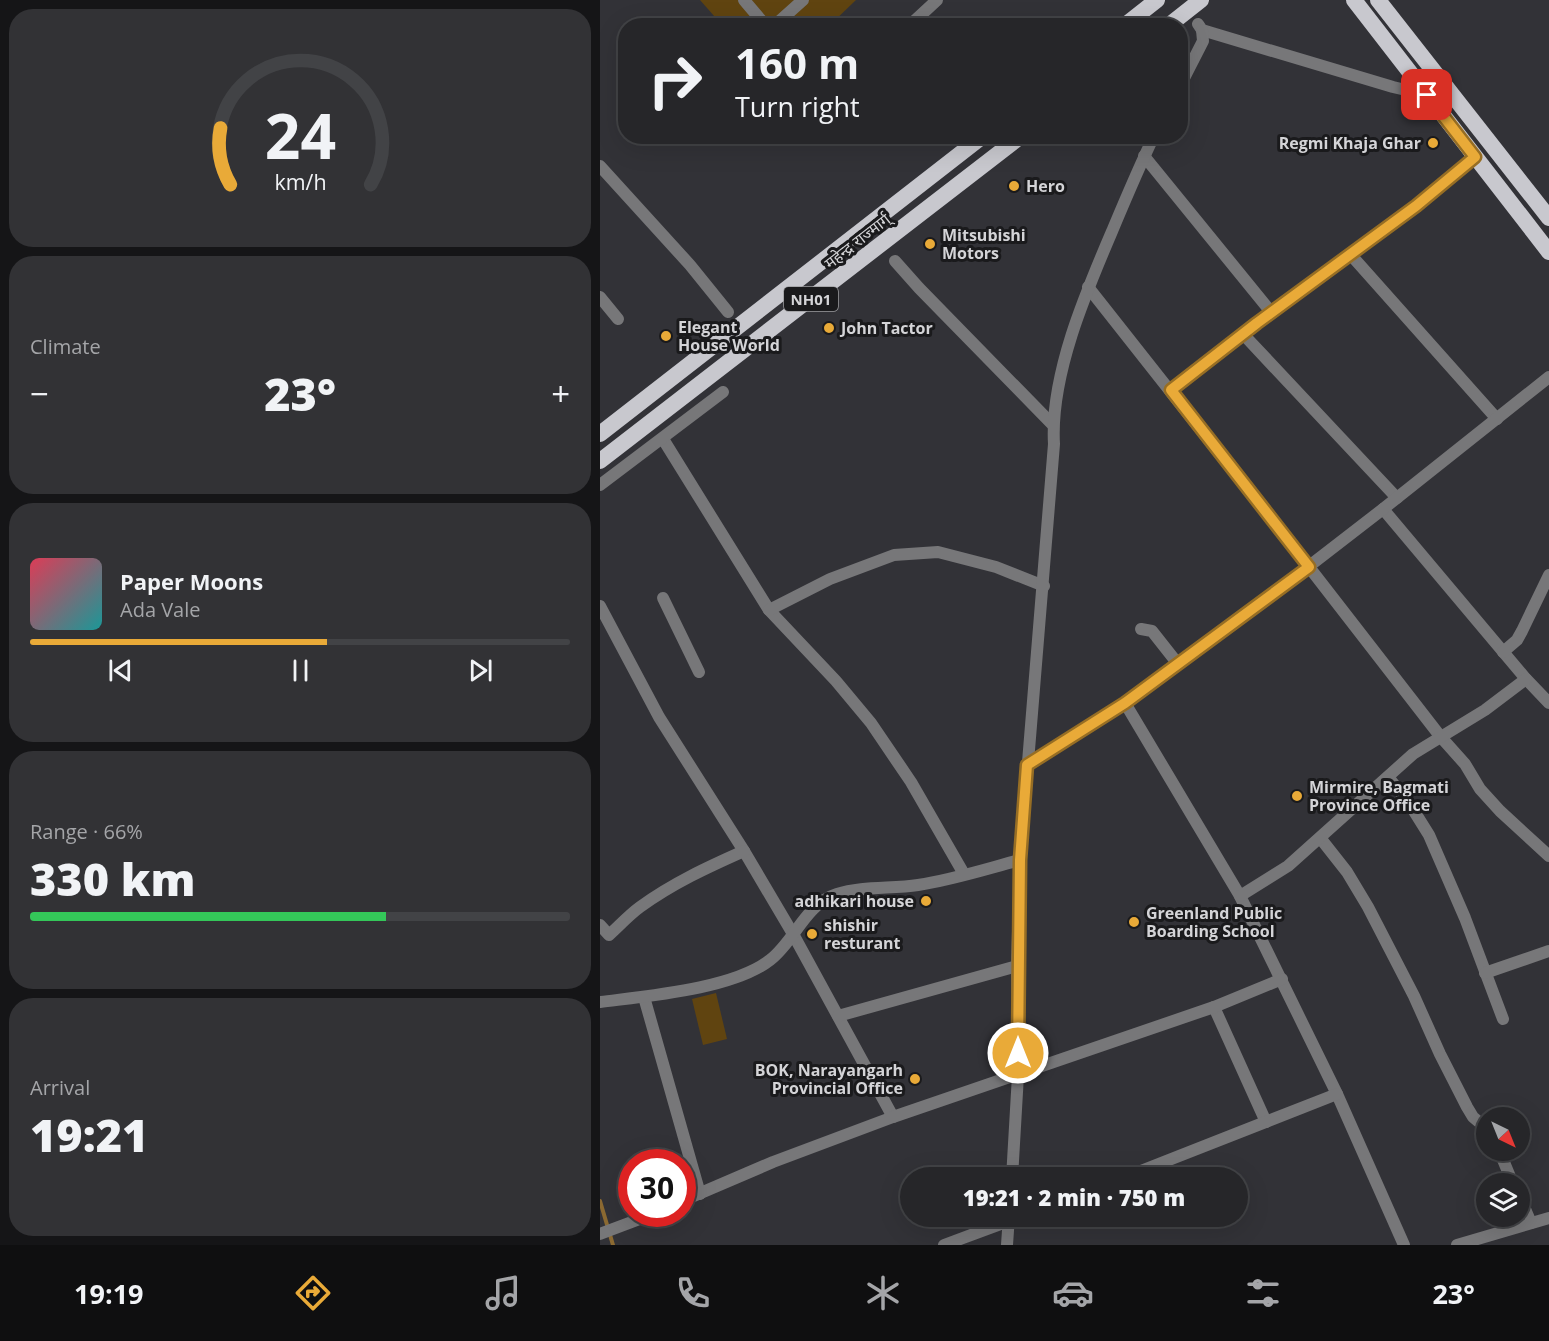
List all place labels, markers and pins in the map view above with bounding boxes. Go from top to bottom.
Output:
pin [1401,69,1452,120]
place label: Regmi Khaja Ghar [1279,132,1421,154]
marker: Regmi Khaja Ghar [1426,136,1440,150]
place label: Hero [1026,175,1065,197]
marker: Hero [1007,179,1021,193]
place label: Mitsubishi Motors [942,224,1026,264]
marker: Mitsubishi Motors [923,237,937,251]
place label: Elegant House World [678,316,780,356]
place label: John Tactor [839,317,933,339]
marker: John Tactor [822,321,836,335]
marker: Elegant House World [659,329,673,343]
place label: Mirmire, Bagmati Province Office [1309,776,1449,816]
marker: Mirmire, Bagmati Province Office [1290,789,1304,803]
place label: adhikari house [795,890,914,912]
marker: adhikari house [919,894,933,908]
place label: Greenland Public Boarding School [1146,902,1282,942]
place label: shishir resturant [824,914,901,954]
marker: Greenland Public Boarding School [1127,915,1141,929]
marker: shishir resturant [805,927,819,941]
place label: BOK, Narayangarh Provincial Office [755,1059,903,1099]
marker: BOK, Narayangarh Provincial Office [908,1072,922,1086]

